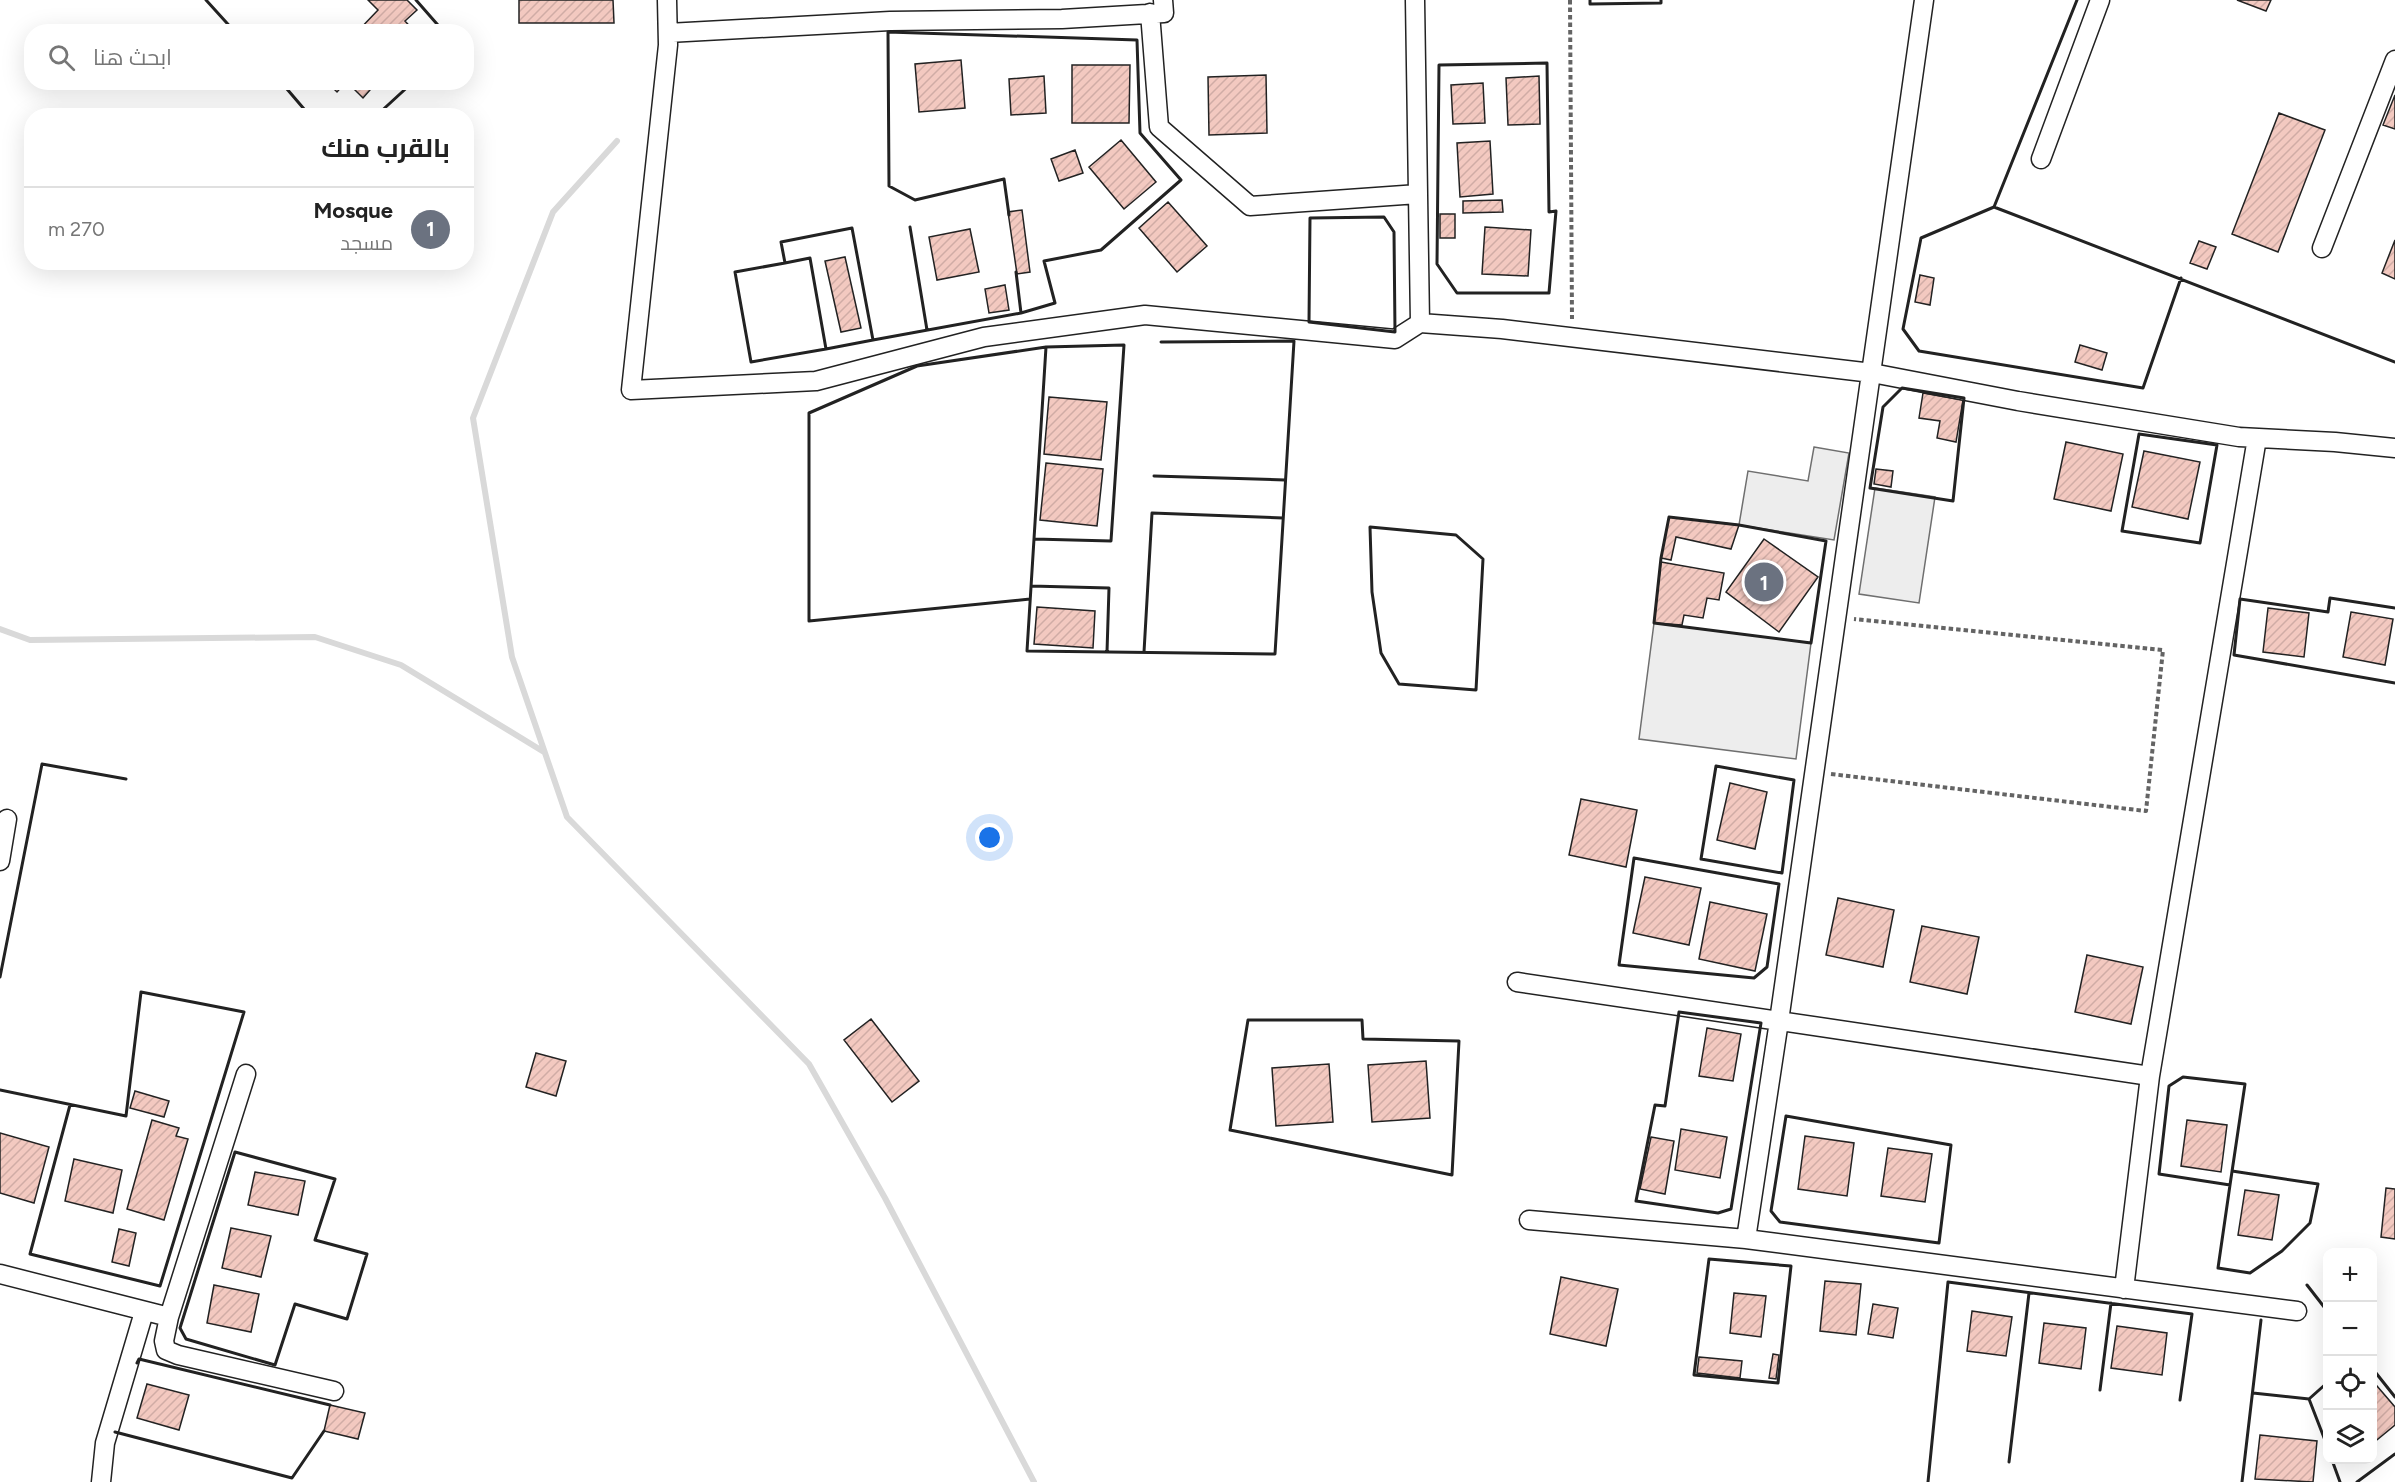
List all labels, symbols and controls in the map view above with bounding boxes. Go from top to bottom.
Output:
search box [24,24,474,90]
icon: search [45,41,78,74]
text: ابحث هنا [93,44,172,71]
text: بالقرب منك [321,132,450,164]
text: Mosque [313,197,393,224]
text: 270 m [48,217,105,241]
text: 1 [426,217,435,241]
text: مسجد [340,231,393,255]
pin: 1 [1744,560,1784,604]
your location [975,823,1004,852]
map controls [2323,1248,2377,1464]
button: + [2323,1248,2377,1302]
button: − [2323,1302,2377,1356]
button: locate [2323,1356,2377,1410]
button: layers [2323,1410,2377,1464]

